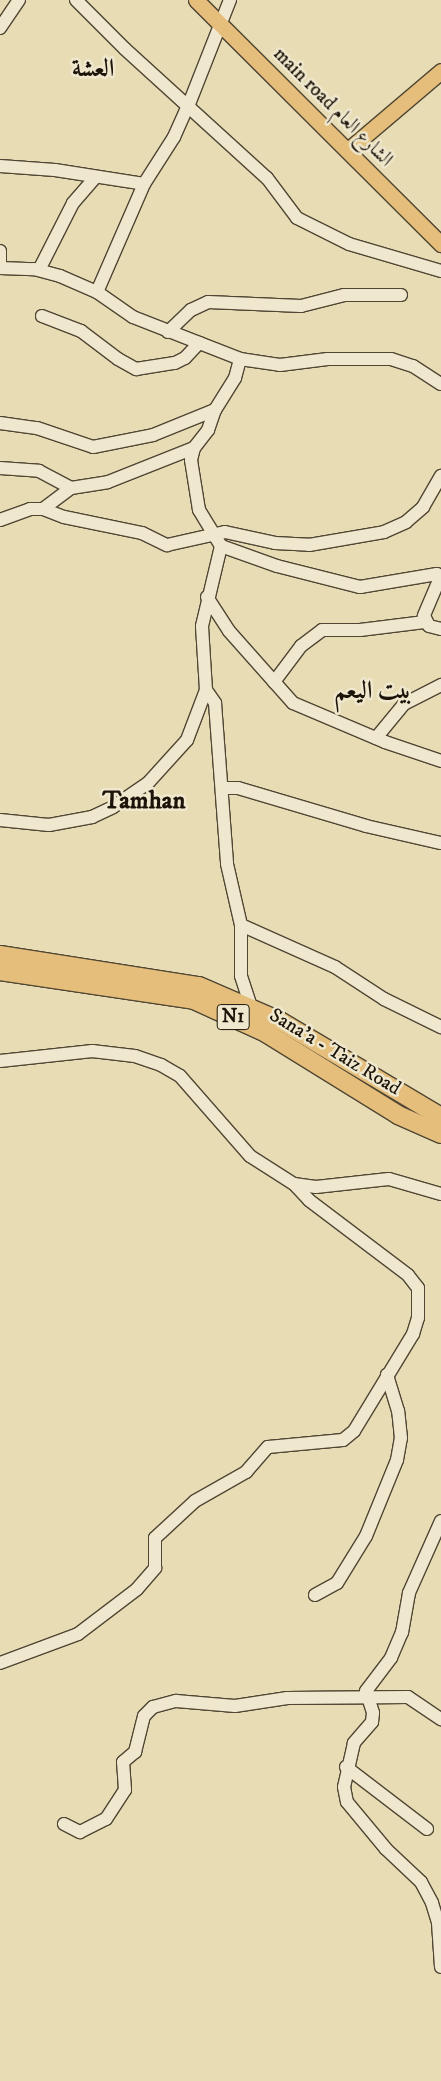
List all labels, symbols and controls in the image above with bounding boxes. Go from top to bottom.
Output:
street label: main road الشارع العام [268,42,398,172]
district label: العشة [72,54,114,84]
district label: بيت اليعم [334,676,412,706]
district label: Tamhan [103,786,185,816]
road number: N1 [216,1000,250,1034]
street label: Sana'a - Taiz Road [265,1003,405,1101]

